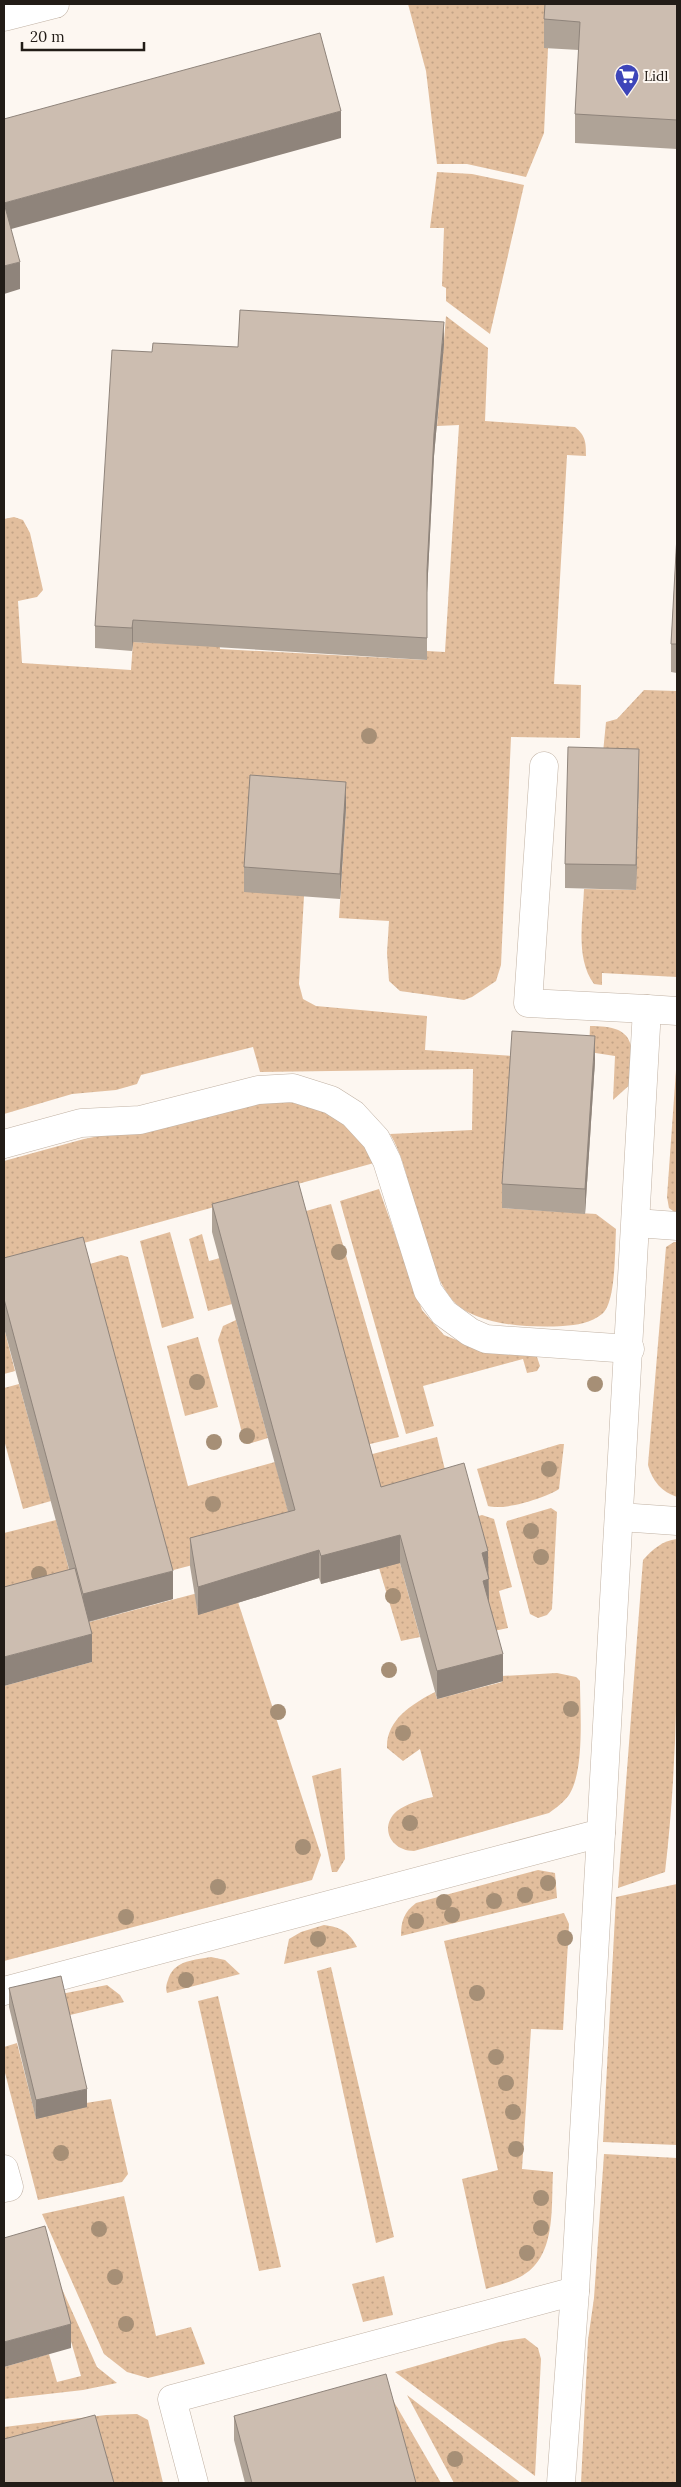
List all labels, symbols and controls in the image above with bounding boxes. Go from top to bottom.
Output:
scale bar [22,20,145,52]
text: 20 m [30,27,65,46]
supermarket icon: Lidl [614,63,640,97]
place label: Lidl [644,67,668,85]

